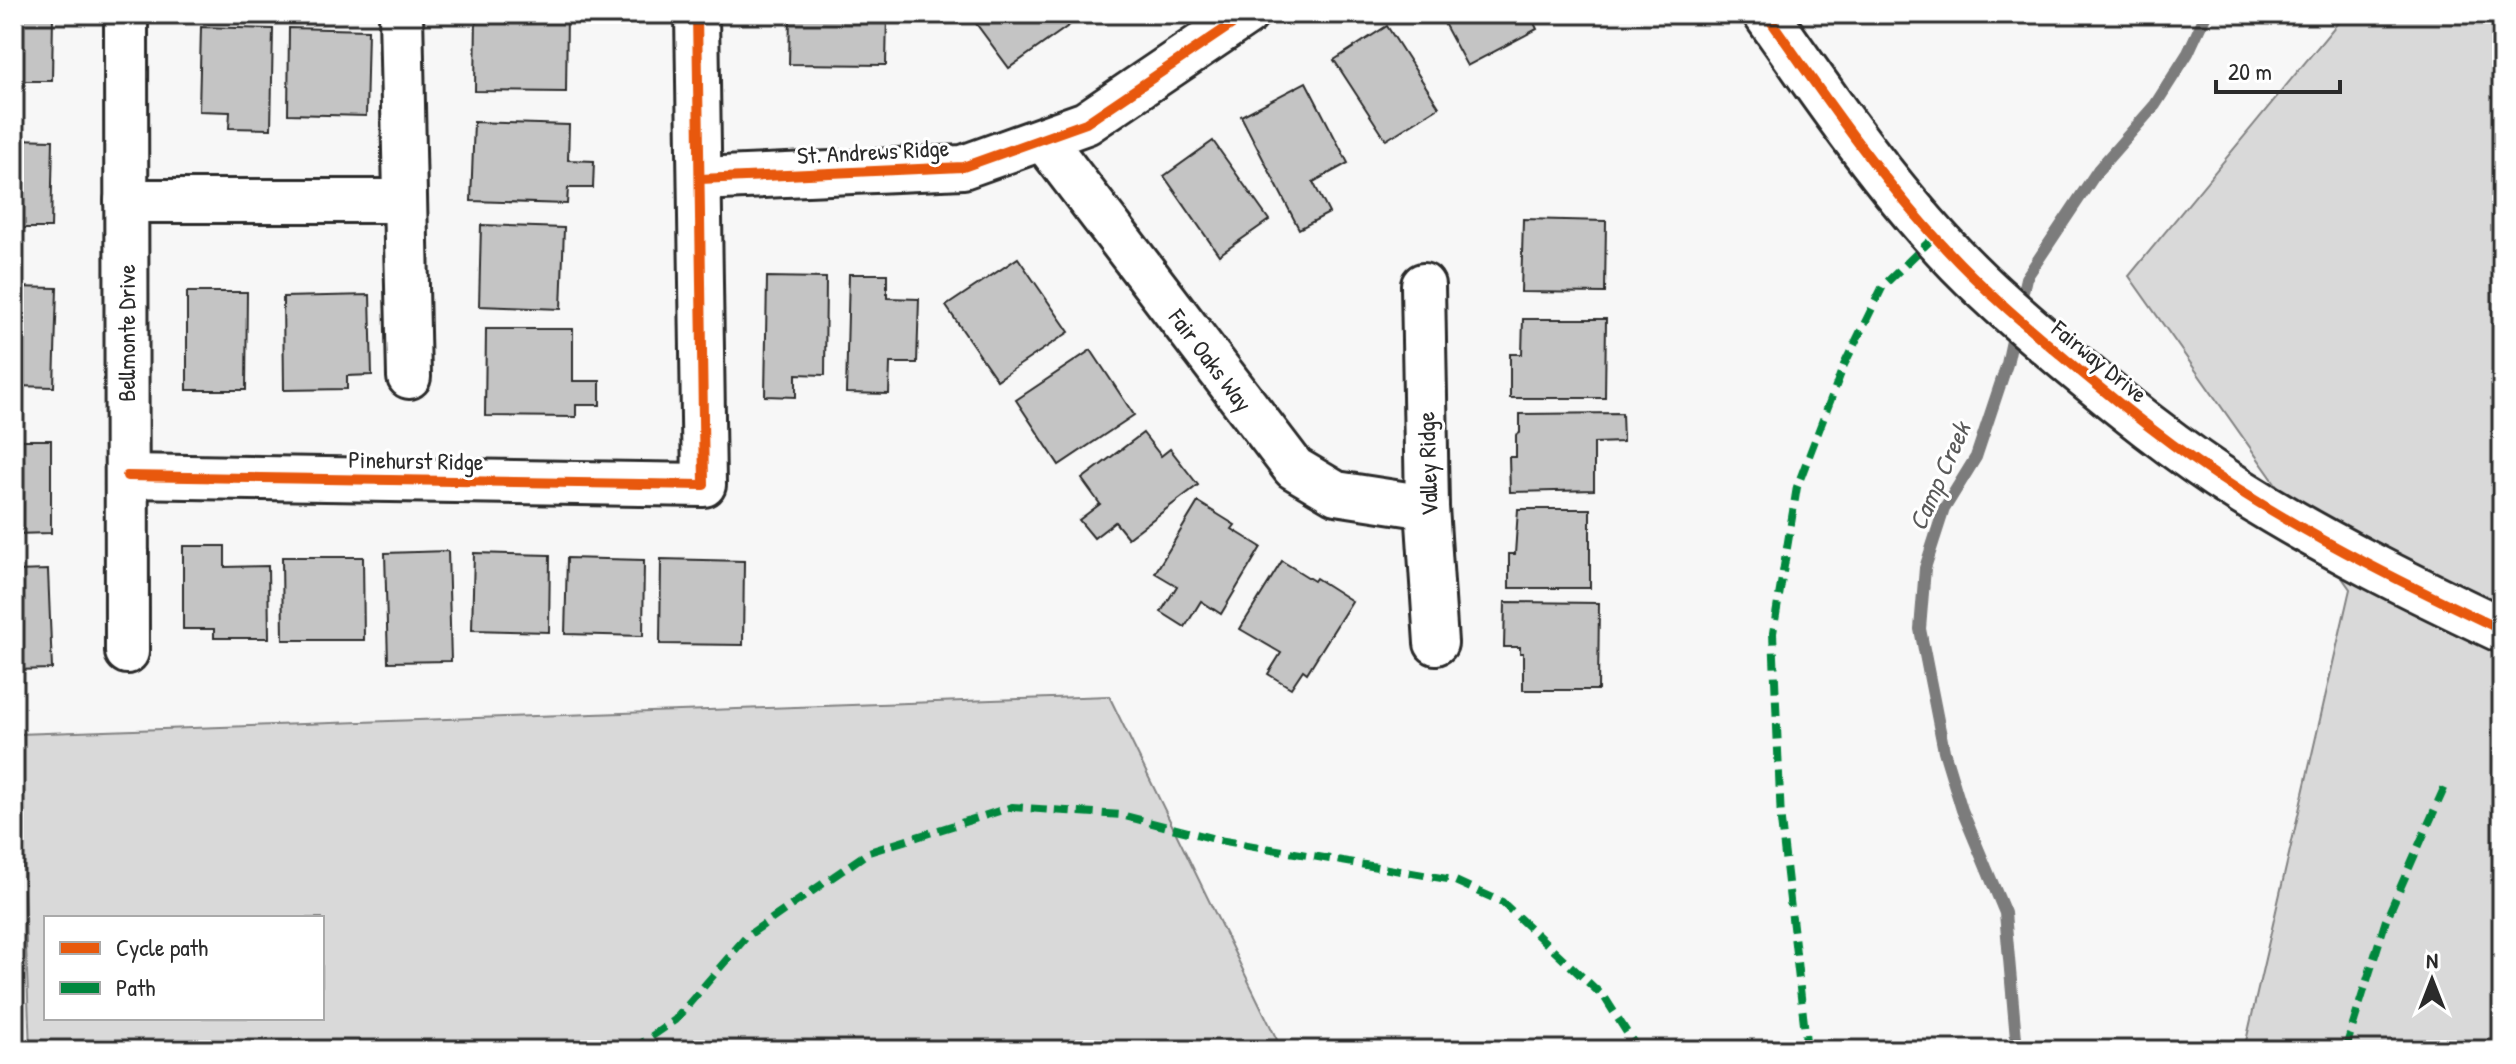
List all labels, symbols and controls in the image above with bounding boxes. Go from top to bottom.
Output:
scale bar [2216,44,2340,94]
text: 20 m [2228,55,2272,87]
street label: St. Andrews Ridge [796,131,950,171]
street label: Bellmonte Drive [110,264,142,402]
street label: Fair Oaks Way [1161,302,1260,418]
street label: Fairway Drive [2045,312,2155,410]
street label: Valley Ridge [1409,411,1445,517]
water label: Camp Creek [1900,414,1980,536]
street label: Pinehurst Ridge [348,443,484,477]
legend [44,916,324,1020]
text: Cycle path [116,931,208,963]
north arrow [2392,940,2472,1020]
text: N [2426,945,2438,975]
text: Path [116,971,155,1003]

